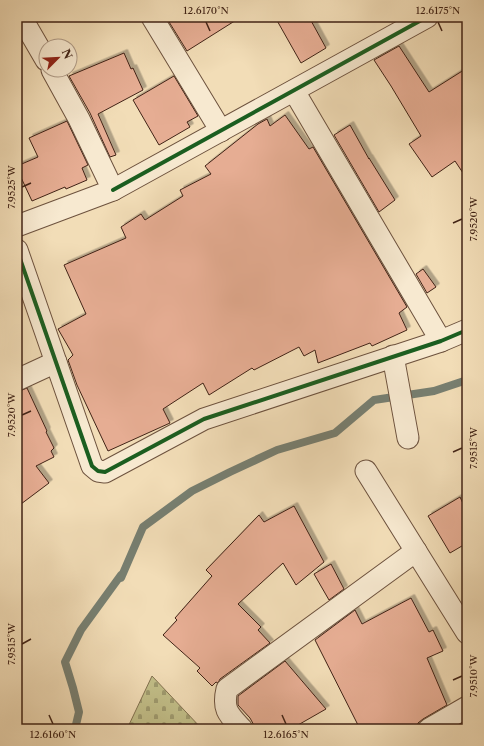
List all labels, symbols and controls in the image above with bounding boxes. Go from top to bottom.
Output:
text: 12.6170°N [183,4,229,17]
text: 12.6175°N [416,4,460,17]
north arrow [38,38,78,78]
text: N [59,47,76,62]
text: 7.9525°W [5,164,18,209]
text: 7.9520°W [467,196,480,241]
text: 7.9520°W [5,392,18,437]
text: 7.9515°W [467,426,480,469]
text: 7.9515°W [5,622,18,665]
text: 7.9510°W [467,654,480,697]
text: 12.6160°N [30,728,76,741]
text: 12.6165°N [263,728,309,741]

